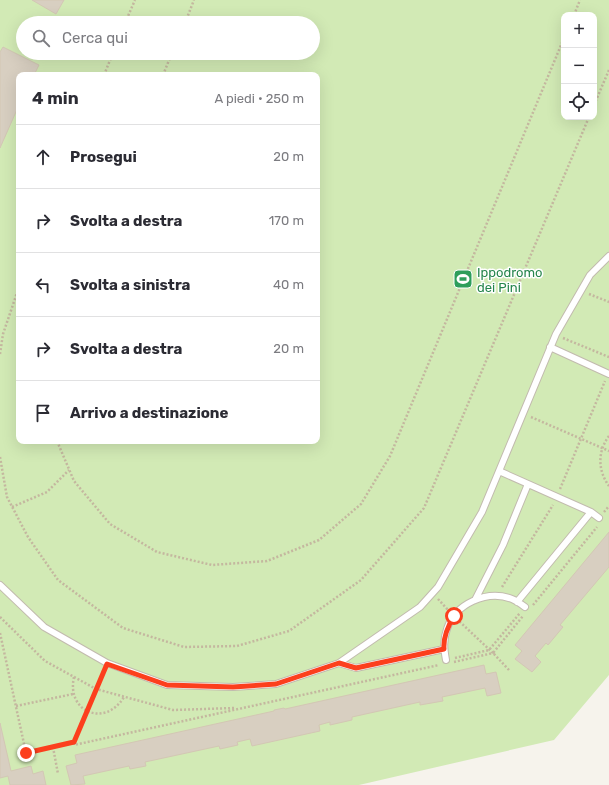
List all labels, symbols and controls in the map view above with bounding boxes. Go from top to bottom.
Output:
map controls [561,12,597,120]
button: + [561,12,597,48]
search box [16,16,320,60]
icon: search [30,27,52,49]
text: Cerca qui [62,29,128,47]
button: − [561,48,597,84]
button: locate [561,84,597,120]
text: 4 min [32,88,79,108]
text: A piedi · 250 m [214,91,304,106]
icon: ahead [32,146,54,168]
text: Prosegui [70,148,137,166]
text: 20 m [273,149,304,164]
icon: right [32,210,54,232]
text: Svolta a destra [70,212,182,230]
text: 170 m [269,213,304,228]
place label: Ippodromo dei Pini [477,265,543,295]
sports icon: Ippodromo dei Pini [452,268,474,290]
icon: left [32,274,54,296]
text: Svolta a sinistra [70,276,190,294]
text: 40 m [273,277,304,292]
icon: right [32,338,54,360]
text: Svolta a destra [70,340,182,358]
text: 20 m [273,341,304,356]
icon: arrive [32,402,54,424]
text: Arrivo a destinazione [70,404,228,422]
route start [445,607,463,625]
route end [17,744,35,762]

